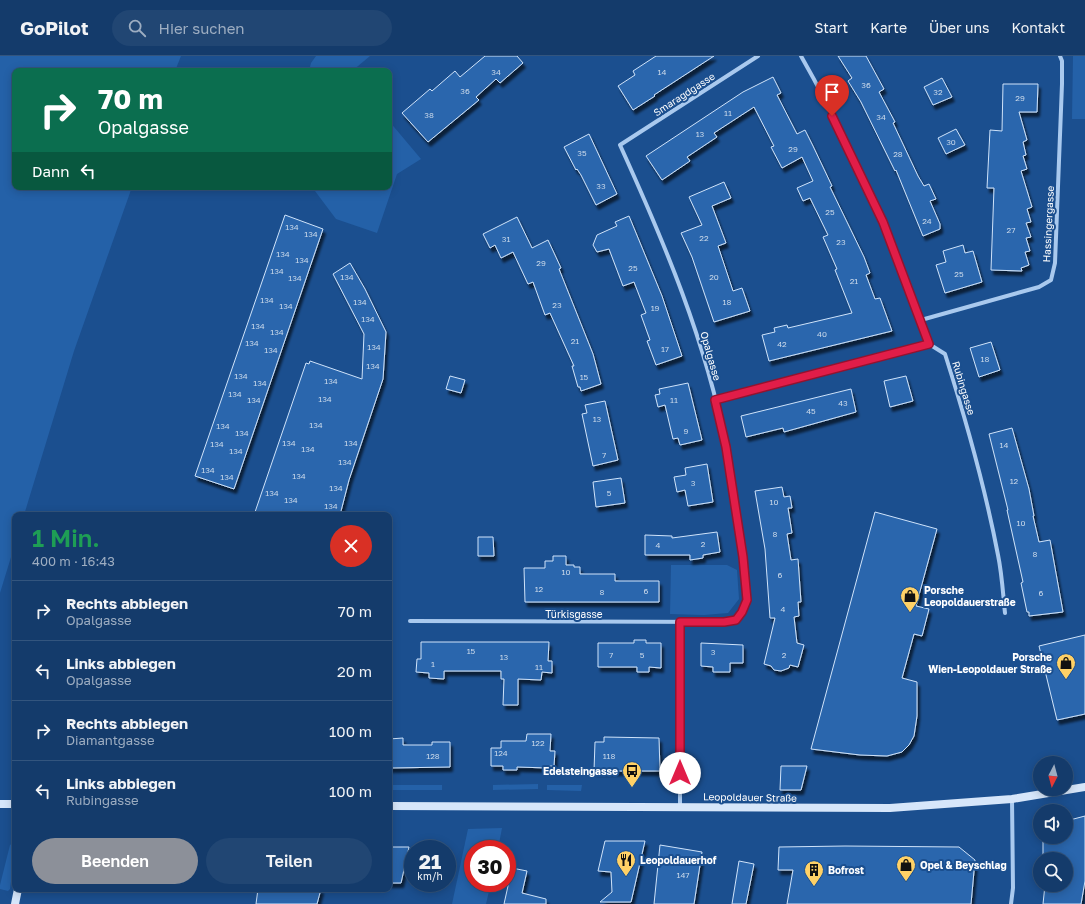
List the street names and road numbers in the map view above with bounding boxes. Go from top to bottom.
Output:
street label: Smaragdgasse [651,70,717,118]
street label: Hassingergasse [1040,185,1056,263]
street label: Opalgasse [698,330,724,382]
street label: Rubingasse [950,360,978,417]
street label: Türkisgasse [545,608,603,620]
street label: Leopoldauer Straße [703,790,797,804]

